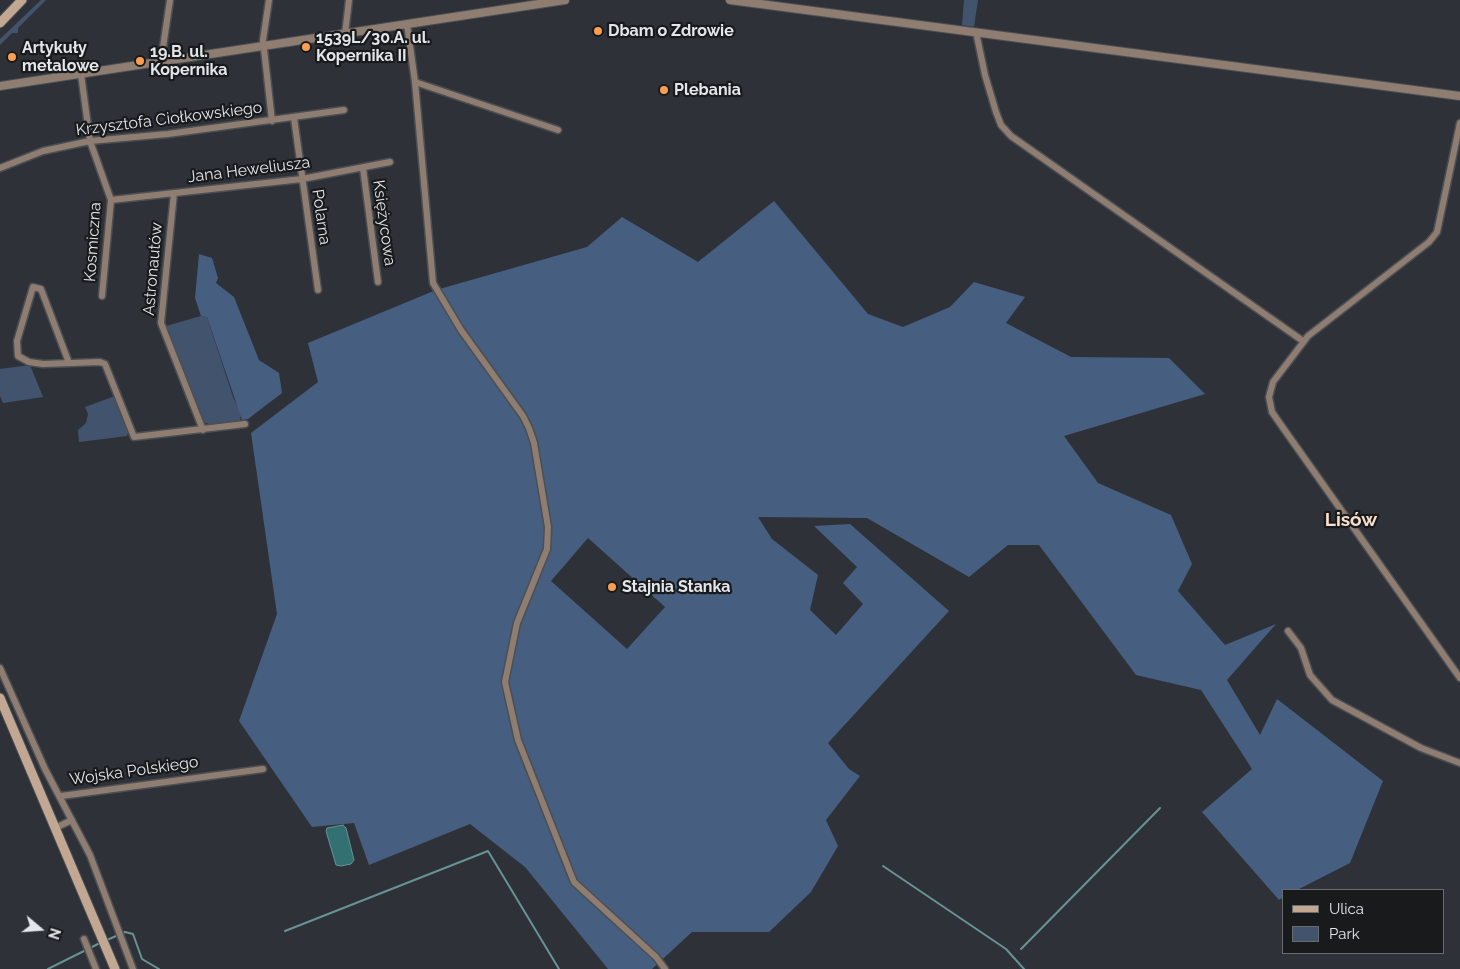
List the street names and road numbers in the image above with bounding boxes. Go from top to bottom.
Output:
street label: Krzysztofa Ciołkowskiego [75,98,263,140]
street label: Jana Heweliusza [187,153,311,187]
street label: Księżycowa [368,179,400,267]
street label: Polarna [308,188,334,246]
street label: Kosmiczna [81,201,105,283]
street label: Astronautów [139,222,167,316]
street label: Wojska Polskiego [68,752,200,790]

